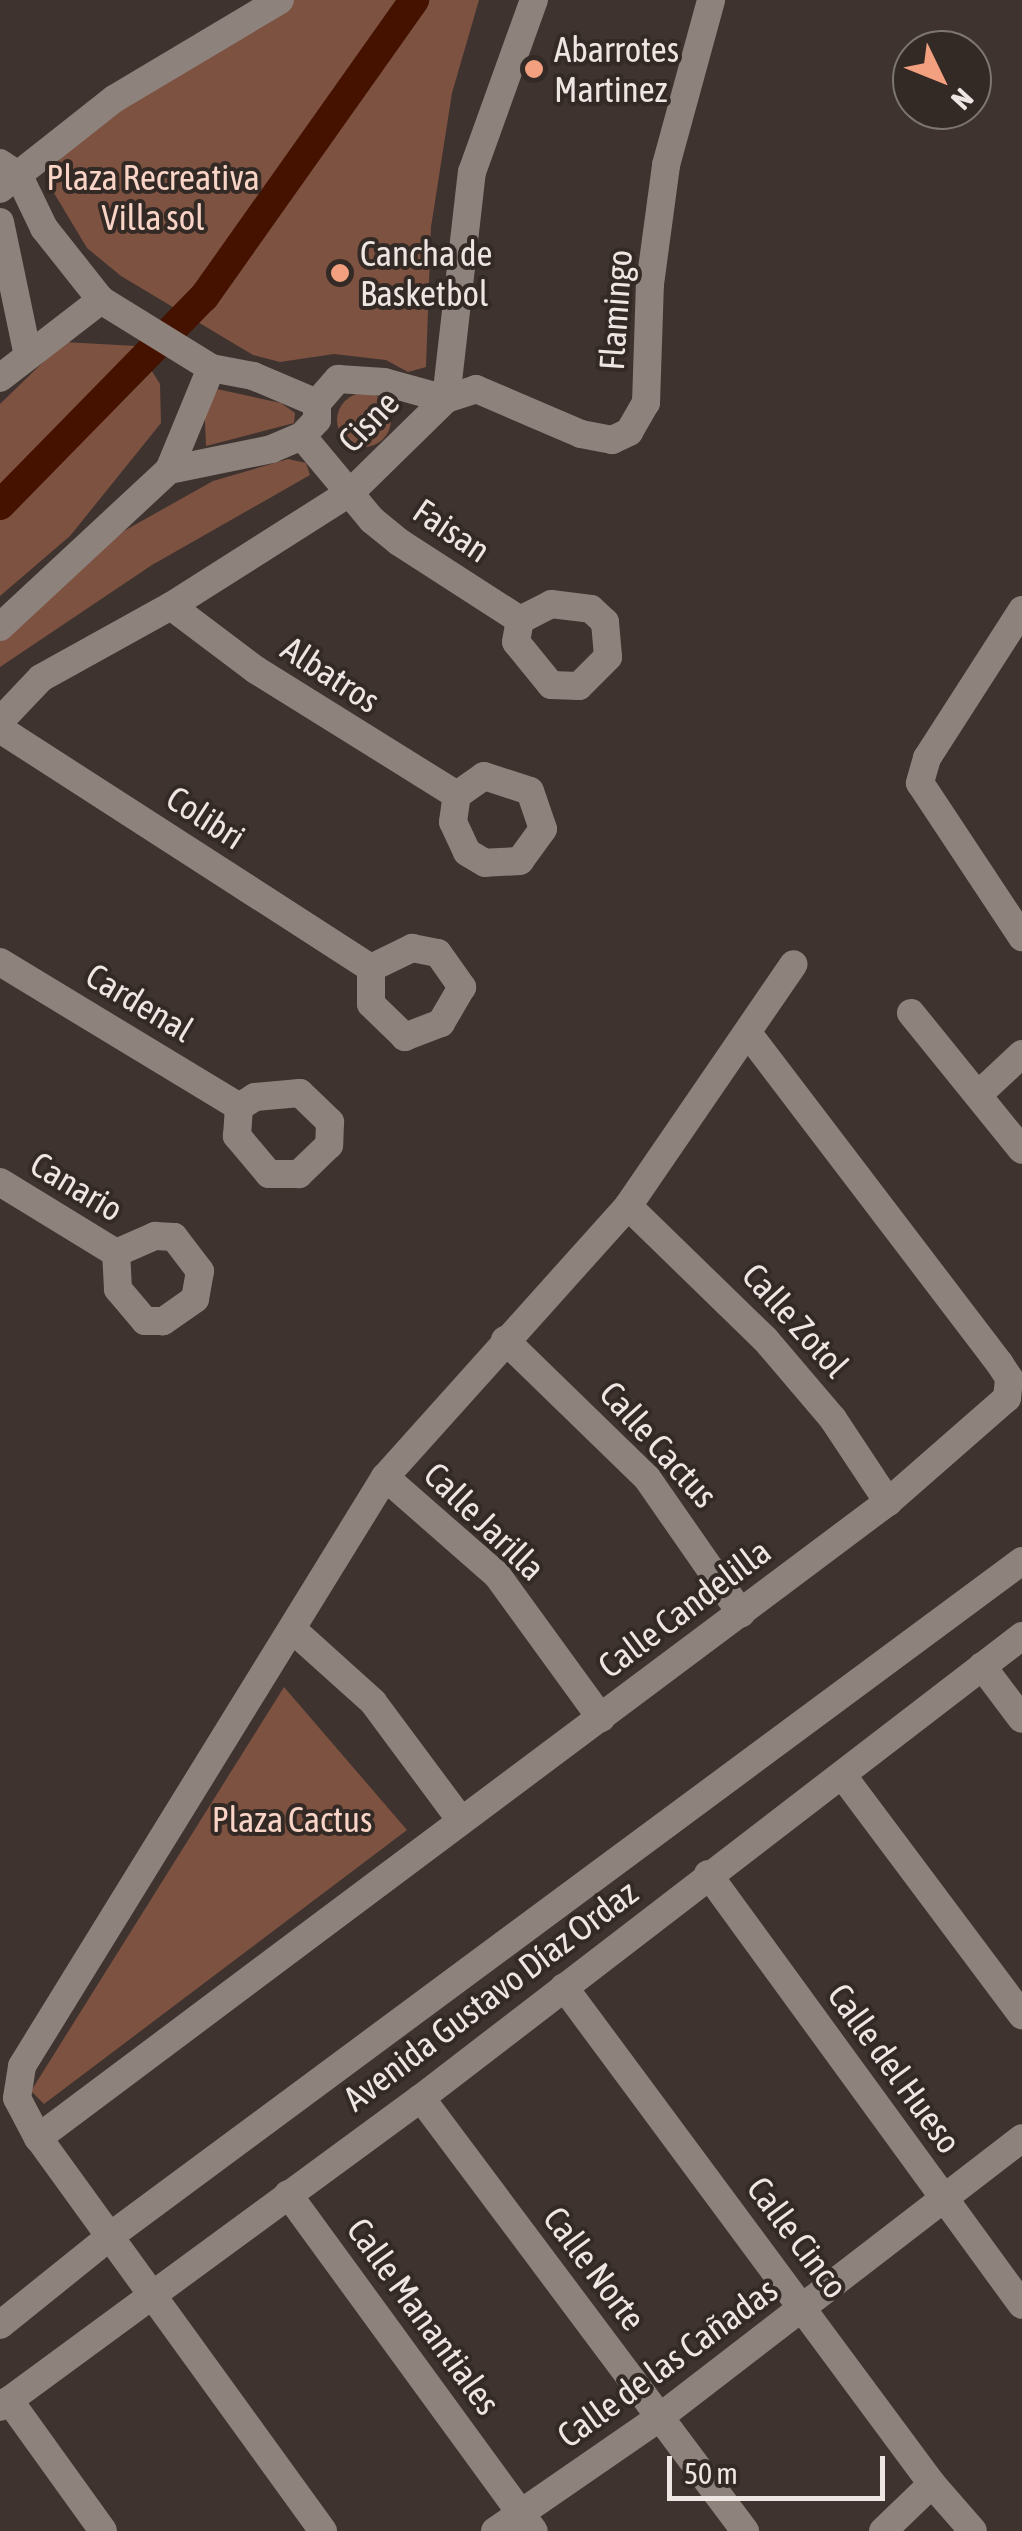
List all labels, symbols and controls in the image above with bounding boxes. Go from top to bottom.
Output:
place label: Abarrotes Martinez [554,28,679,110]
north arrow [892,30,992,130]
marker: Abarrotes Martinez [523,58,545,80]
text: N [945,82,980,116]
park label: Plaza Recreativa Villa sol [46,156,260,238]
place label: Cancha de Basketbol [360,232,492,314]
street label: Flamingo [590,248,640,372]
marker: Cancha de Basketbol [329,262,351,284]
street label: Cisne [329,382,407,460]
street label: Faisan [406,489,498,571]
street label: Albatros [274,627,388,721]
street label: Colibri [159,776,253,858]
street label: Cardenal [79,954,201,1050]
street label: Canario [23,1142,131,1230]
street label: Calle Zotol [734,1254,858,1386]
street label: Calle Cactus [591,1372,727,1516]
street label: Calle Jarilla [416,1453,554,1589]
street label: Calle Candelilla [590,1530,778,1686]
park label: Plaza Cactus [212,1798,372,1840]
street label: Avenida Gustavo Díaz Ordaz [335,1871,645,2119]
street label: Calle del Hueso [819,1975,971,2161]
street label: Calle Cinco [739,2168,857,2306]
street label: Calle Norte [535,2198,655,2338]
street label: Calle Manantiales [339,2210,509,2422]
street label: Calle de las Cañadas [549,2268,785,2456]
scale bar [672,2436,890,2498]
text: 50 m [684,2456,738,2490]

